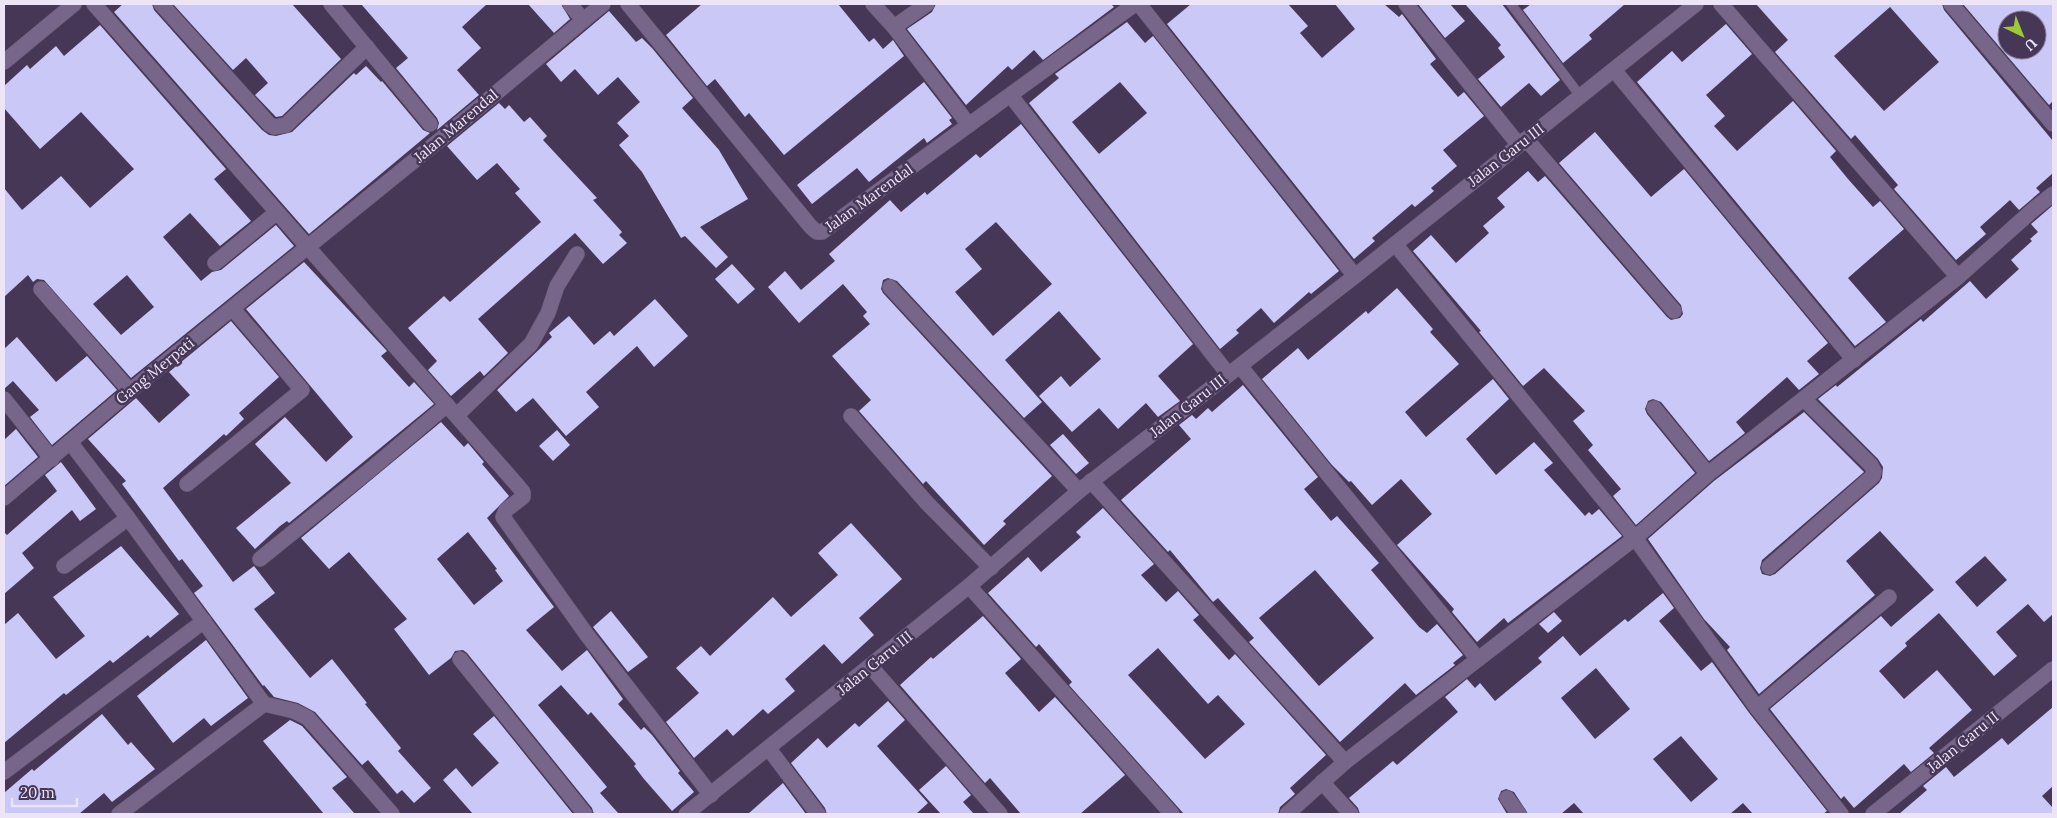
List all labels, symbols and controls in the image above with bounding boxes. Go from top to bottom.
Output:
north arrow [1997,10,2047,60]
text: U [2021,34,2041,55]
street label: Jalan Marendal [409,85,502,167]
street label: Jalan Garu III [1463,119,1548,191]
street label: Jalan Marendal [820,159,916,236]
street label: Gang Merpati [112,333,198,408]
street label: Jalan Garu III [1145,370,1230,442]
street label: Jalan Garu III [832,626,916,699]
street label: Jalan Garu II [1922,707,2002,777]
scale bar [12,776,78,808]
text: 20 m [20,783,55,802]

